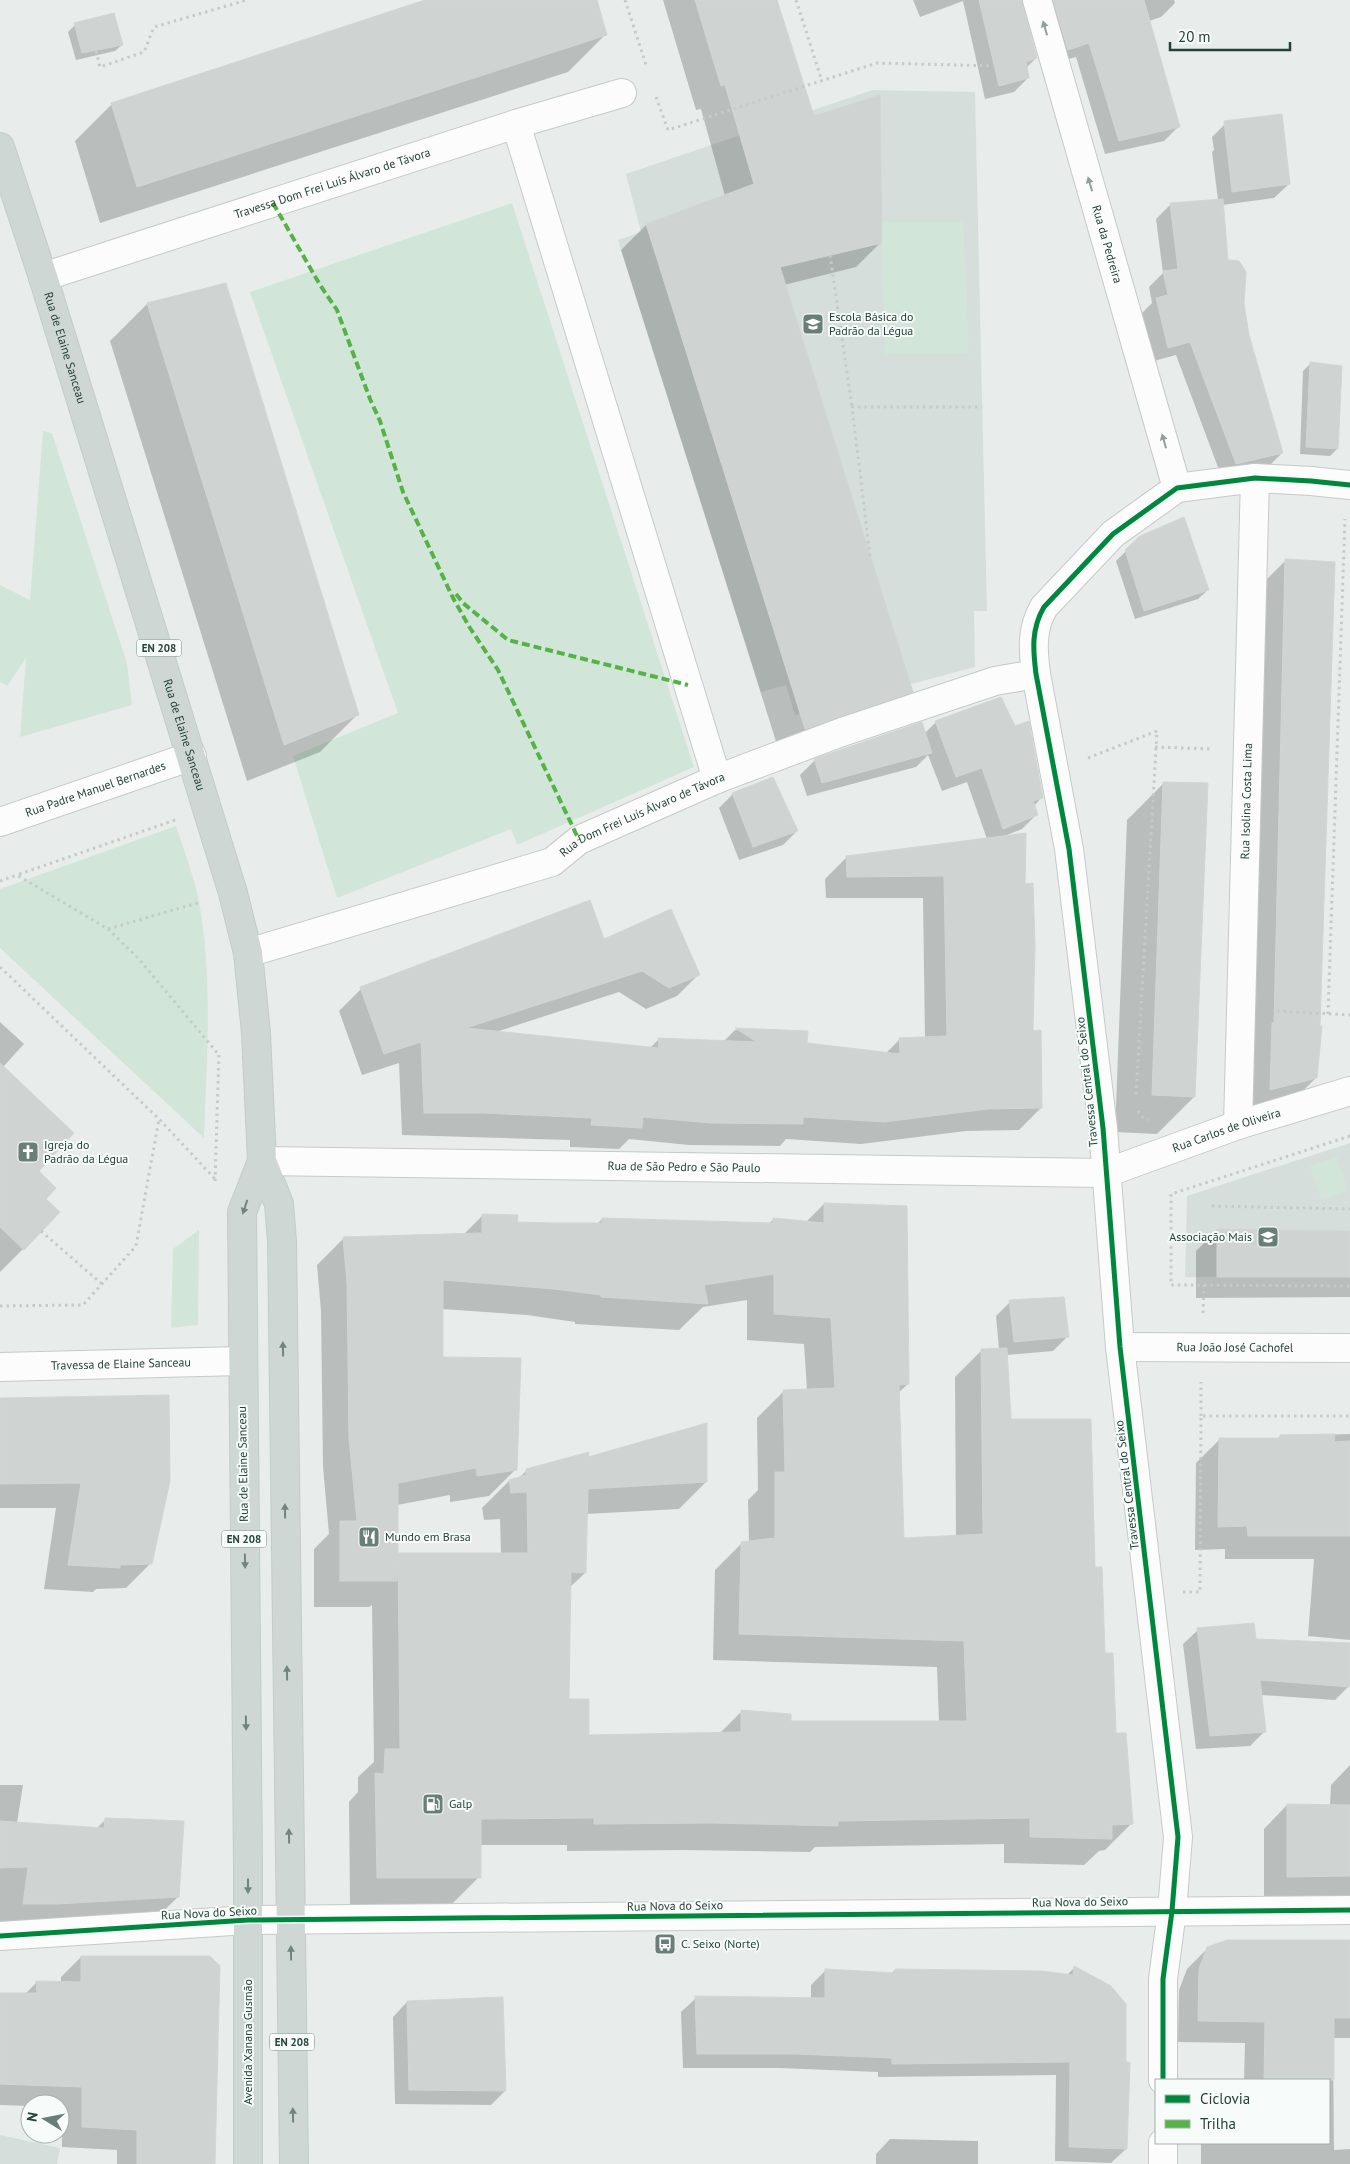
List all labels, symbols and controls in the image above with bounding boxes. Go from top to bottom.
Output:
one-way arrow [1041,20,1049,36]
scale bar [1170,20,1290,52]
text: 20 m [1178,27,1211,46]
street label: Travessa Dom Frei Luís Álvaro de Távora [232,144,432,222]
one-way arrow [1086,177,1094,192]
street label: Rua da Pedreira [1089,203,1126,285]
street label: Rua de Elaine Sanceau [41,290,90,405]
place label: Escola Básica do Padrão da Légua [829,309,913,338]
school or university icon: Escola Básica do Padrão da Légua [801,312,825,336]
one-way arrow [1160,434,1168,449]
road number: EN 208 [136,640,182,656]
street label: Rua de Elaine Sanceau [160,677,209,792]
street label: Rua Isolina Costa Lima [1237,743,1255,860]
street label: Rua Padre Manuel Bernardes [23,758,168,820]
street label: Rua Dom Frei Luís Álvaro de Távora [556,769,727,860]
street label: Travessa Central do Seixo [1072,1016,1101,1148]
street label: Rua Carlos de Oliveira [1170,1105,1282,1155]
place label: Igreja do Padrão da Légua [44,1137,128,1166]
church icon: Igreja do Padrão da Légua [16,1140,40,1164]
street label: Rua de São Pedro e São Paulo [607,1158,761,1175]
one-way arrow [241,1199,248,1214]
school or university icon: Associação Mais [1256,1225,1280,1249]
place label: Associação Mais [1169,1229,1252,1244]
street label: Rua João José Cachofel [1177,1339,1294,1355]
one-way arrow [279,1340,287,1356]
street label: Travessa de Elaine Sanceau [51,1354,191,1373]
street label: Rua de Elaine Sanceau [234,1406,251,1522]
street label: Travessa Central do Seixo [1111,1419,1142,1551]
one-way arrow [281,1503,289,1519]
restaurant icon: Mundo em Brasa [357,1525,381,1549]
place label: Mundo em Brasa [385,1529,471,1544]
road number: EN 208 [222,1530,266,1548]
one-way arrow [241,1553,249,1569]
one-way arrow [283,1665,291,1681]
one-way arrow [242,1716,250,1732]
fuel station icon: Galp [421,1792,445,1816]
place label: Galp [449,1796,472,1811]
one-way arrow [285,1828,293,1844]
one-way arrow [244,1878,252,1894]
street label: Rua Nova do Seixo [1032,1893,1128,1910]
street label: Rua Nova do Seixo [627,1897,723,1914]
street label: Rua Nova do Seixo [161,1902,257,1923]
bus stop icon: C. Seixo (Norte) [653,1932,677,1956]
place label: C. Seixo (Norte) [681,1936,760,1951]
one-way arrow [287,1945,295,1961]
street label: Avenida Xanana Gusmão [240,1979,255,2105]
road number: EN 208 [270,2034,314,2050]
legend [1155,2079,1330,2144]
text: Ciclovia [1200,2089,1250,2108]
north arrow [20,2094,70,2144]
one-way arrow [289,2107,297,2123]
text: N [23,2111,42,2123]
text: Trilha [1200,2114,1236,2133]

